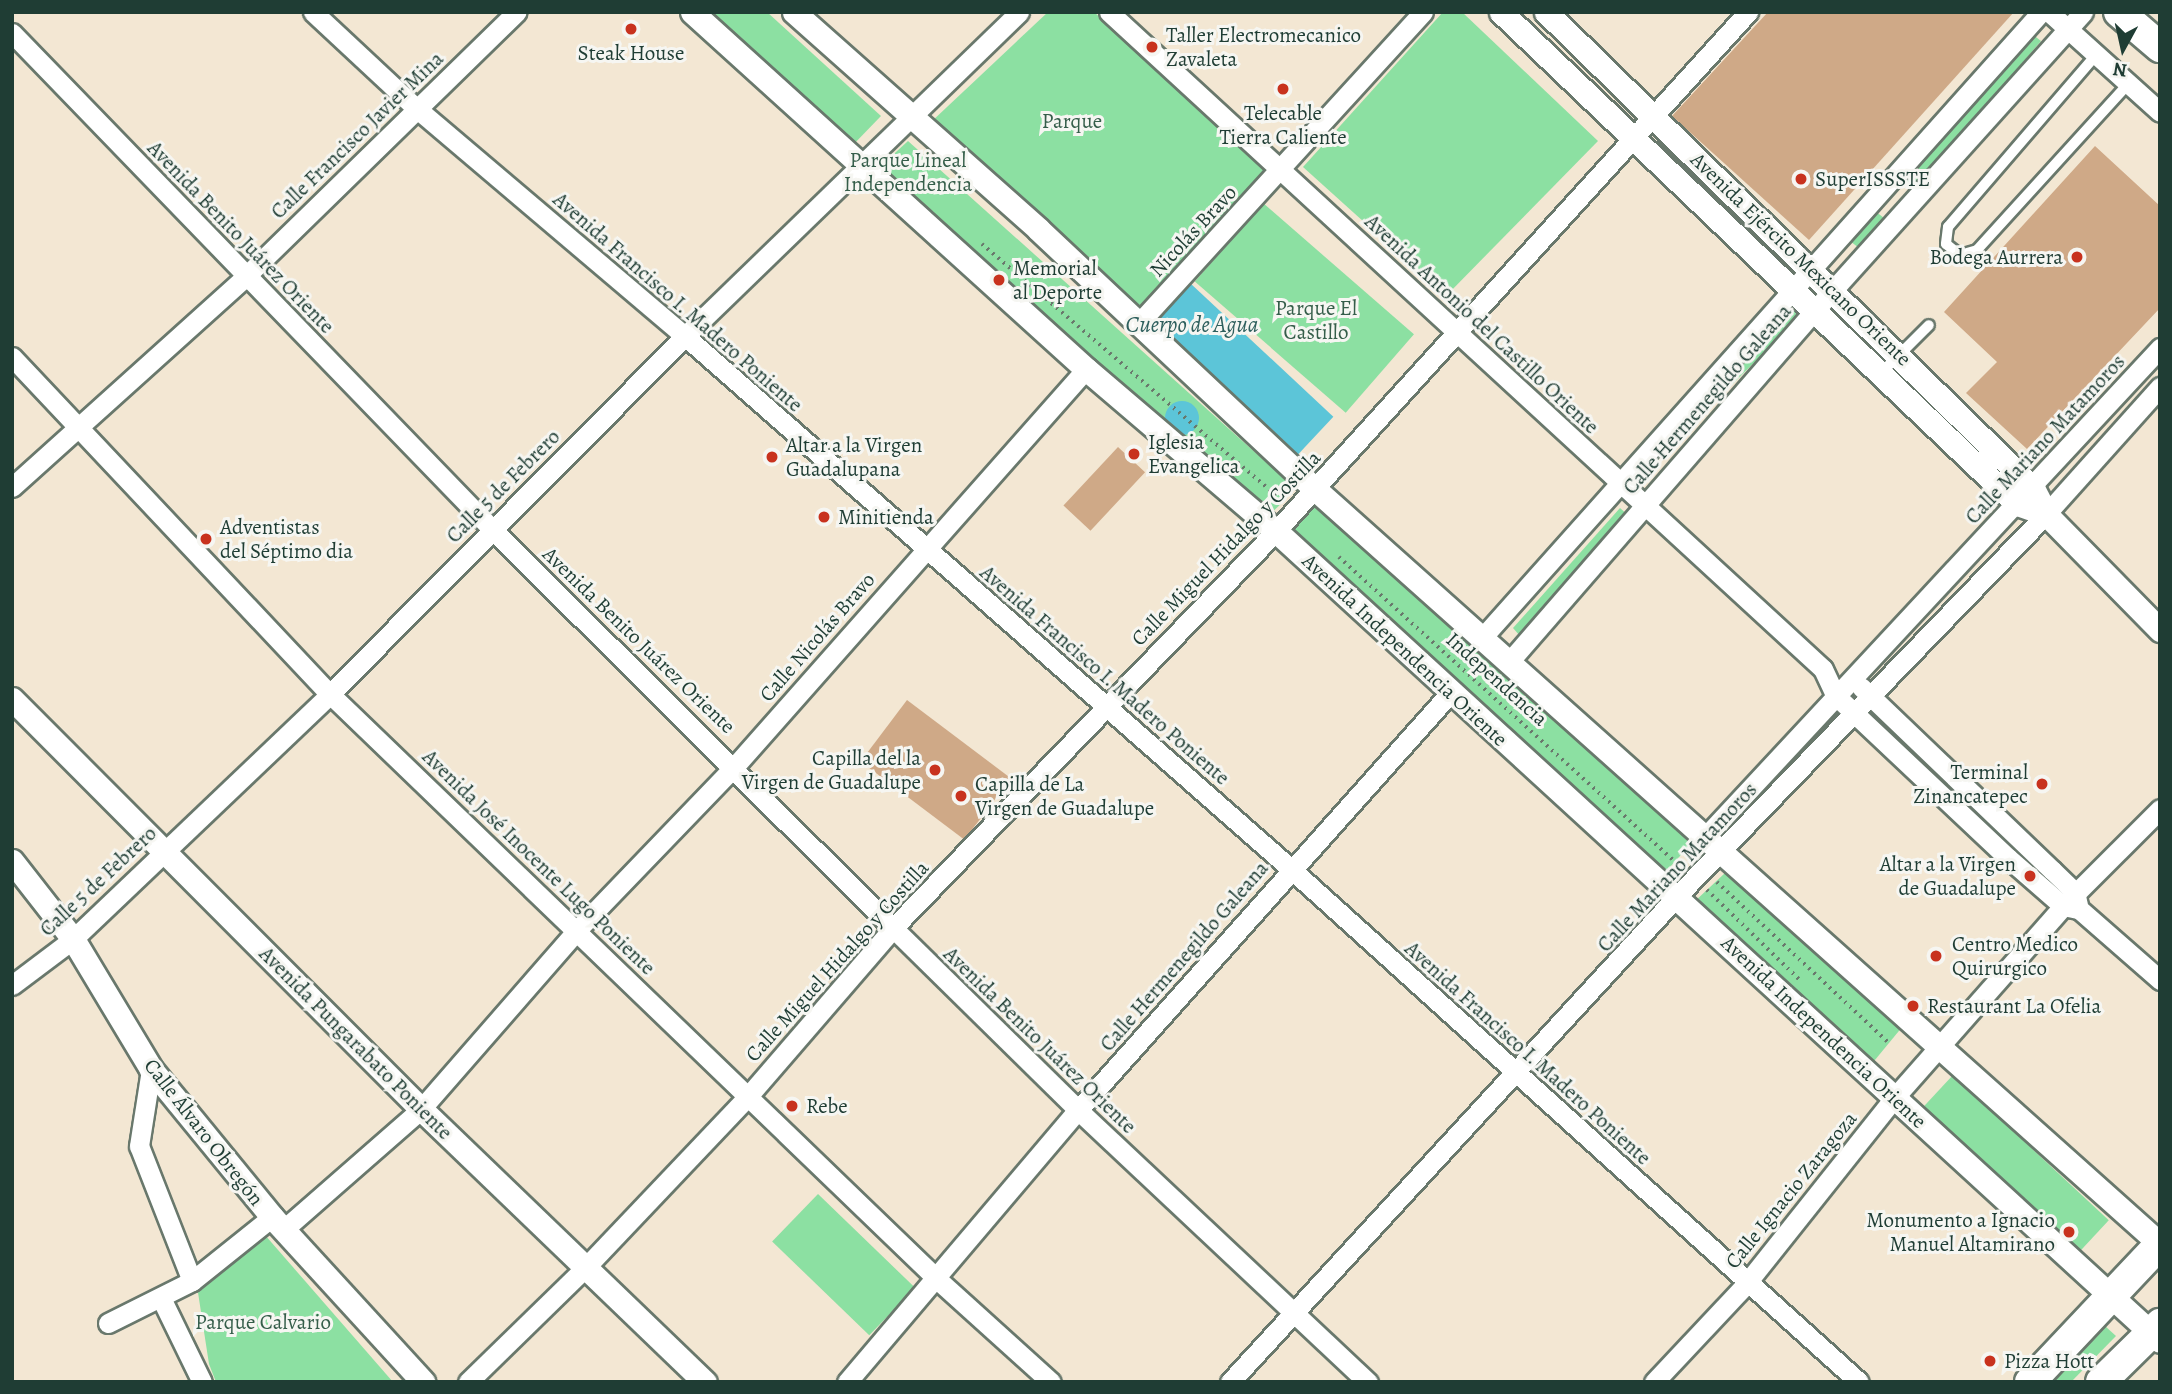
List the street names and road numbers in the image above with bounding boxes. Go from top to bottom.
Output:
street label: Calle Francisco Javier Mina [266,46,448,224]
street label: Avenida Benito Juárez Oriente [142,136,340,338]
street label: Avenida Ejército Mexicano Oriente [1685,147,1917,371]
street label: Nicolás Bravo [1144,180,1242,282]
street label: Avenida Francisco I. Madero Poniente [548,187,808,417]
street label: Avenida Antonio del Castillo Oriente [1360,209,1604,439]
street label: Calle Hermenegildo Galeana [1618,299,1796,499]
street label: Calle Mariano Matamoros [1960,349,2130,529]
street label: Calle 5 de Febrero [441,424,565,548]
street label: Calle Miguel Hidalgo y Costilla [1126,445,1326,651]
street label: Avenida Benito Juárez Oriente [538,541,740,739]
street label: Avenida Independencia Oriente [1297,548,1513,752]
street label: Avenida Francisco I. Madero Poniente [975,560,1235,790]
street label: Calle Nicolás Bravo [754,567,880,707]
street label: Independencia [1441,627,1553,731]
street label: Avenida José Inocente Lugo Poniente [417,744,661,980]
street label: Calle Mariano Matamoros [1592,777,1762,957]
street label: Calle 5 de Febrero [34,821,162,941]
street label: Calle Miguel Hidalgo y Costilla [740,855,934,1067]
street label: Calle Hermenegildo Galeana [1095,856,1273,1056]
street label: Avenida Independencia Oriente [1716,930,1932,1134]
street label: Avenida Francisco I. Madero Poniente [1400,936,1656,1170]
street label: Avenida Pungarabato Poniente [254,941,458,1145]
street label: Avenida Benito Juárez Oriente [939,941,1141,1139]
street label: Calle Álvaro Obregón [139,1053,269,1211]
street label: Calle Ignacio Zaragoza [1720,1106,1862,1274]

